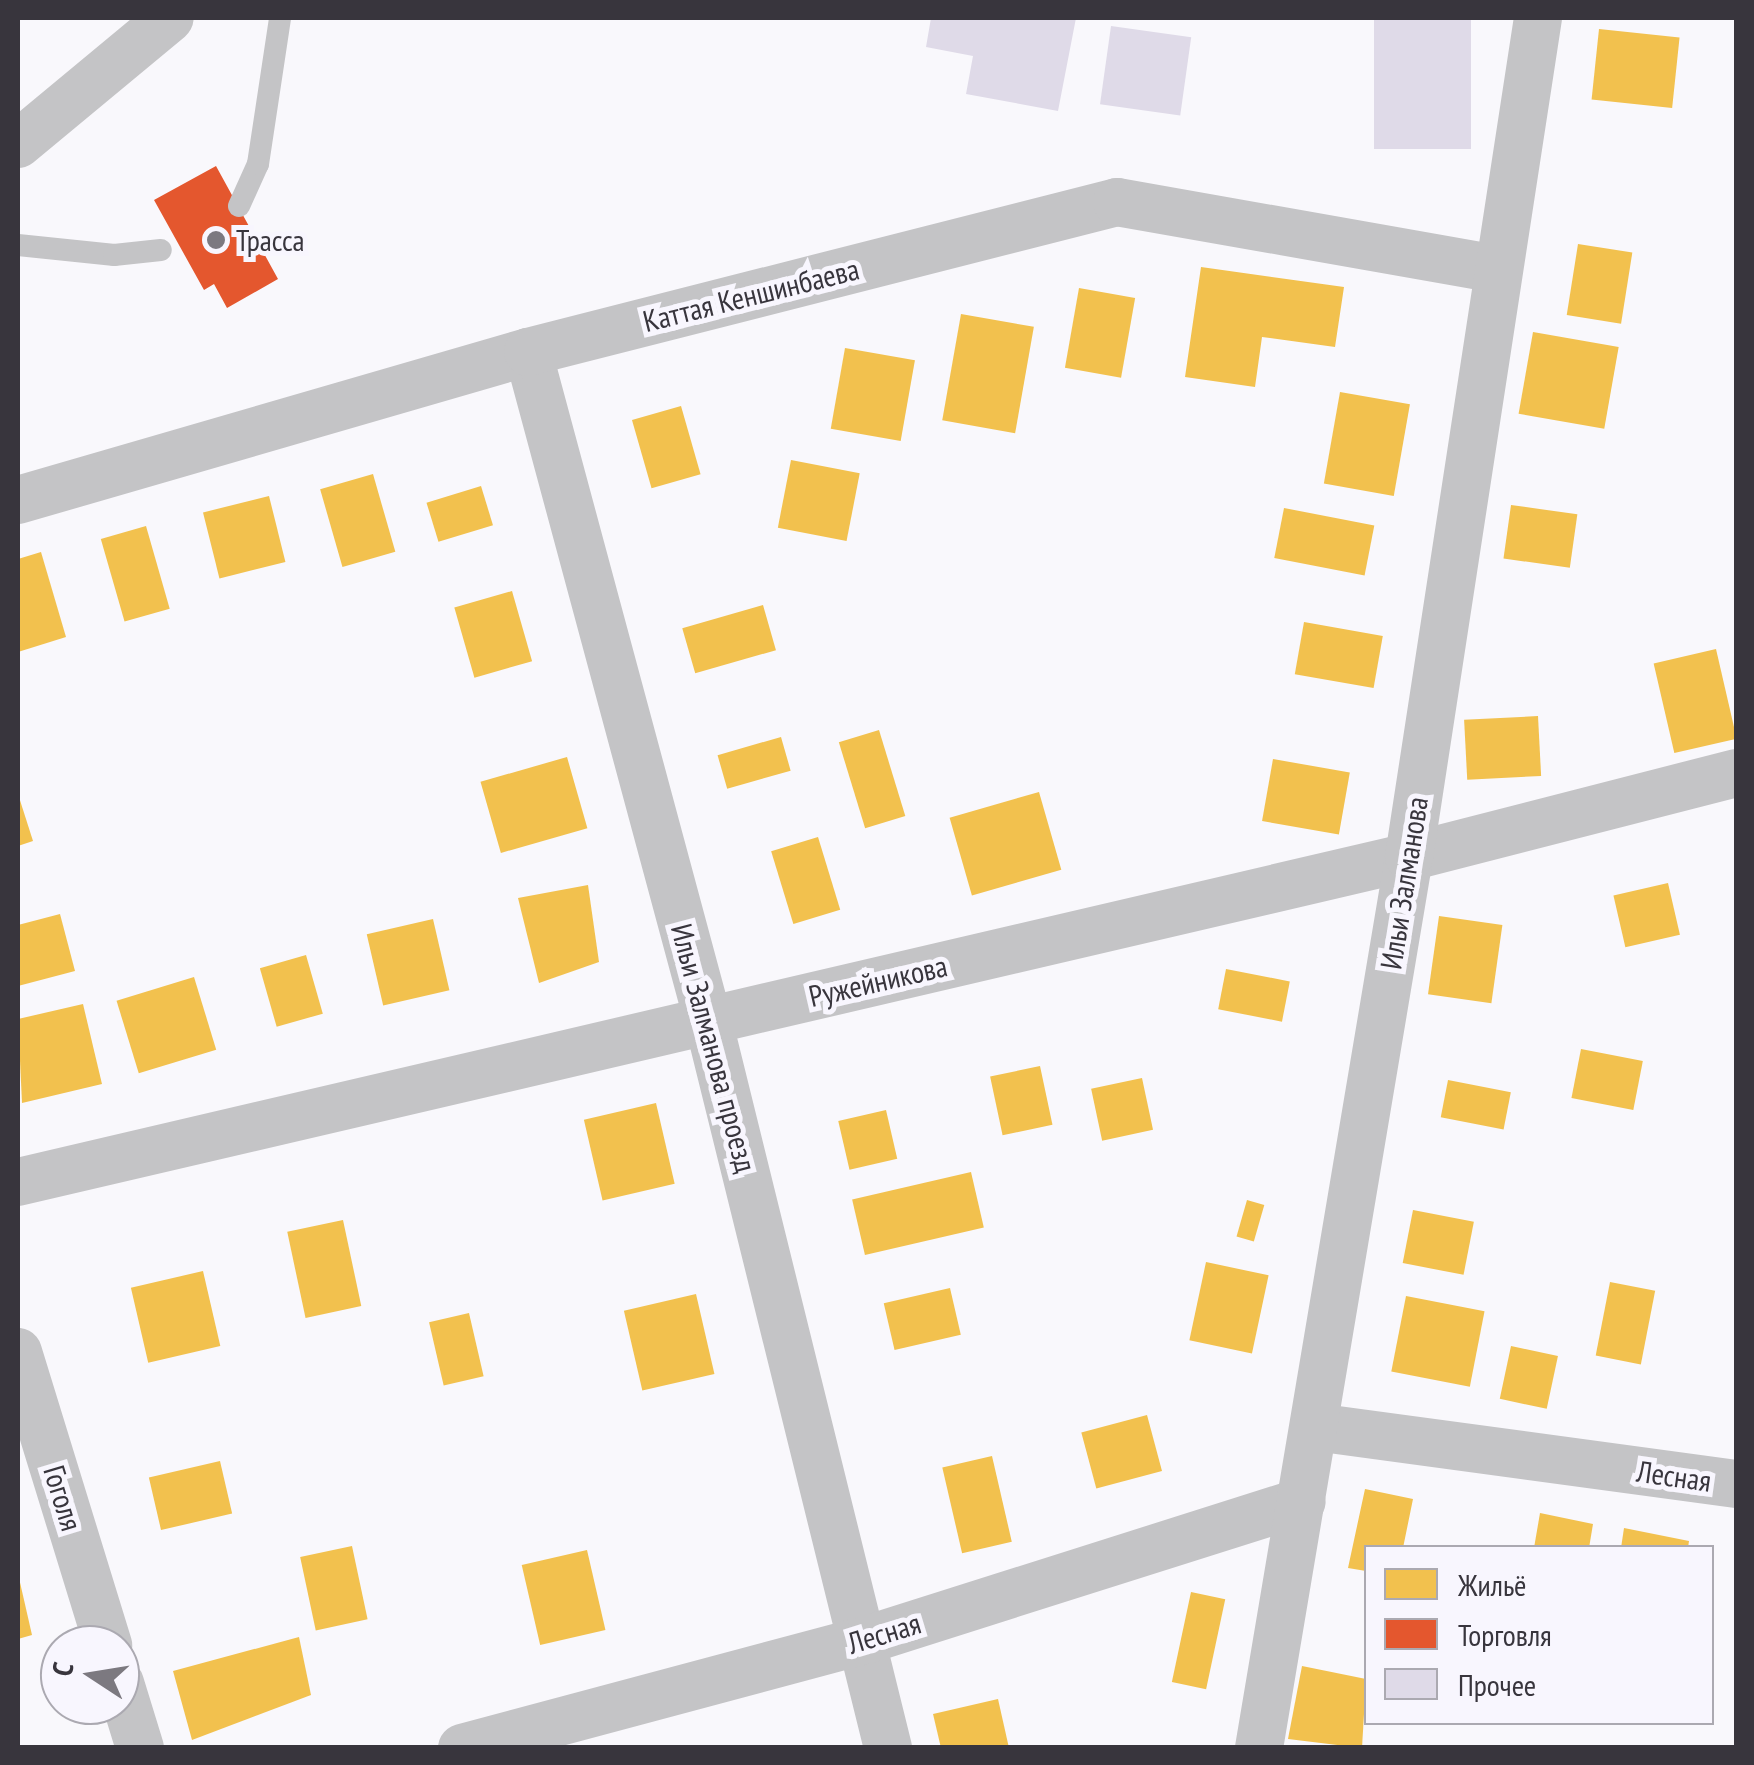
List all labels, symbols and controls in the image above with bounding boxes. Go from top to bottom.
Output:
place label: Трасса [236,222,305,258]
marker: Трасса [205,229,227,251]
street label: Каттая Кеншинбаева [639,251,863,339]
street label: Ильи Залманова [1373,794,1435,972]
street label: Ильи Залманова проезд [664,920,764,1176]
street label: Ружейникова [805,948,951,1014]
street label: Лесная [1635,1453,1713,1499]
street label: Гоголя [36,1461,90,1535]
legend [1364,1545,1714,1725]
text: Жильё [1458,1565,1526,1604]
street label: Лесная [843,1605,925,1661]
text: Торговля [1458,1615,1552,1654]
north arrow [40,1625,140,1725]
text: С [43,1659,82,1679]
text: Прочее [1458,1665,1536,1704]

